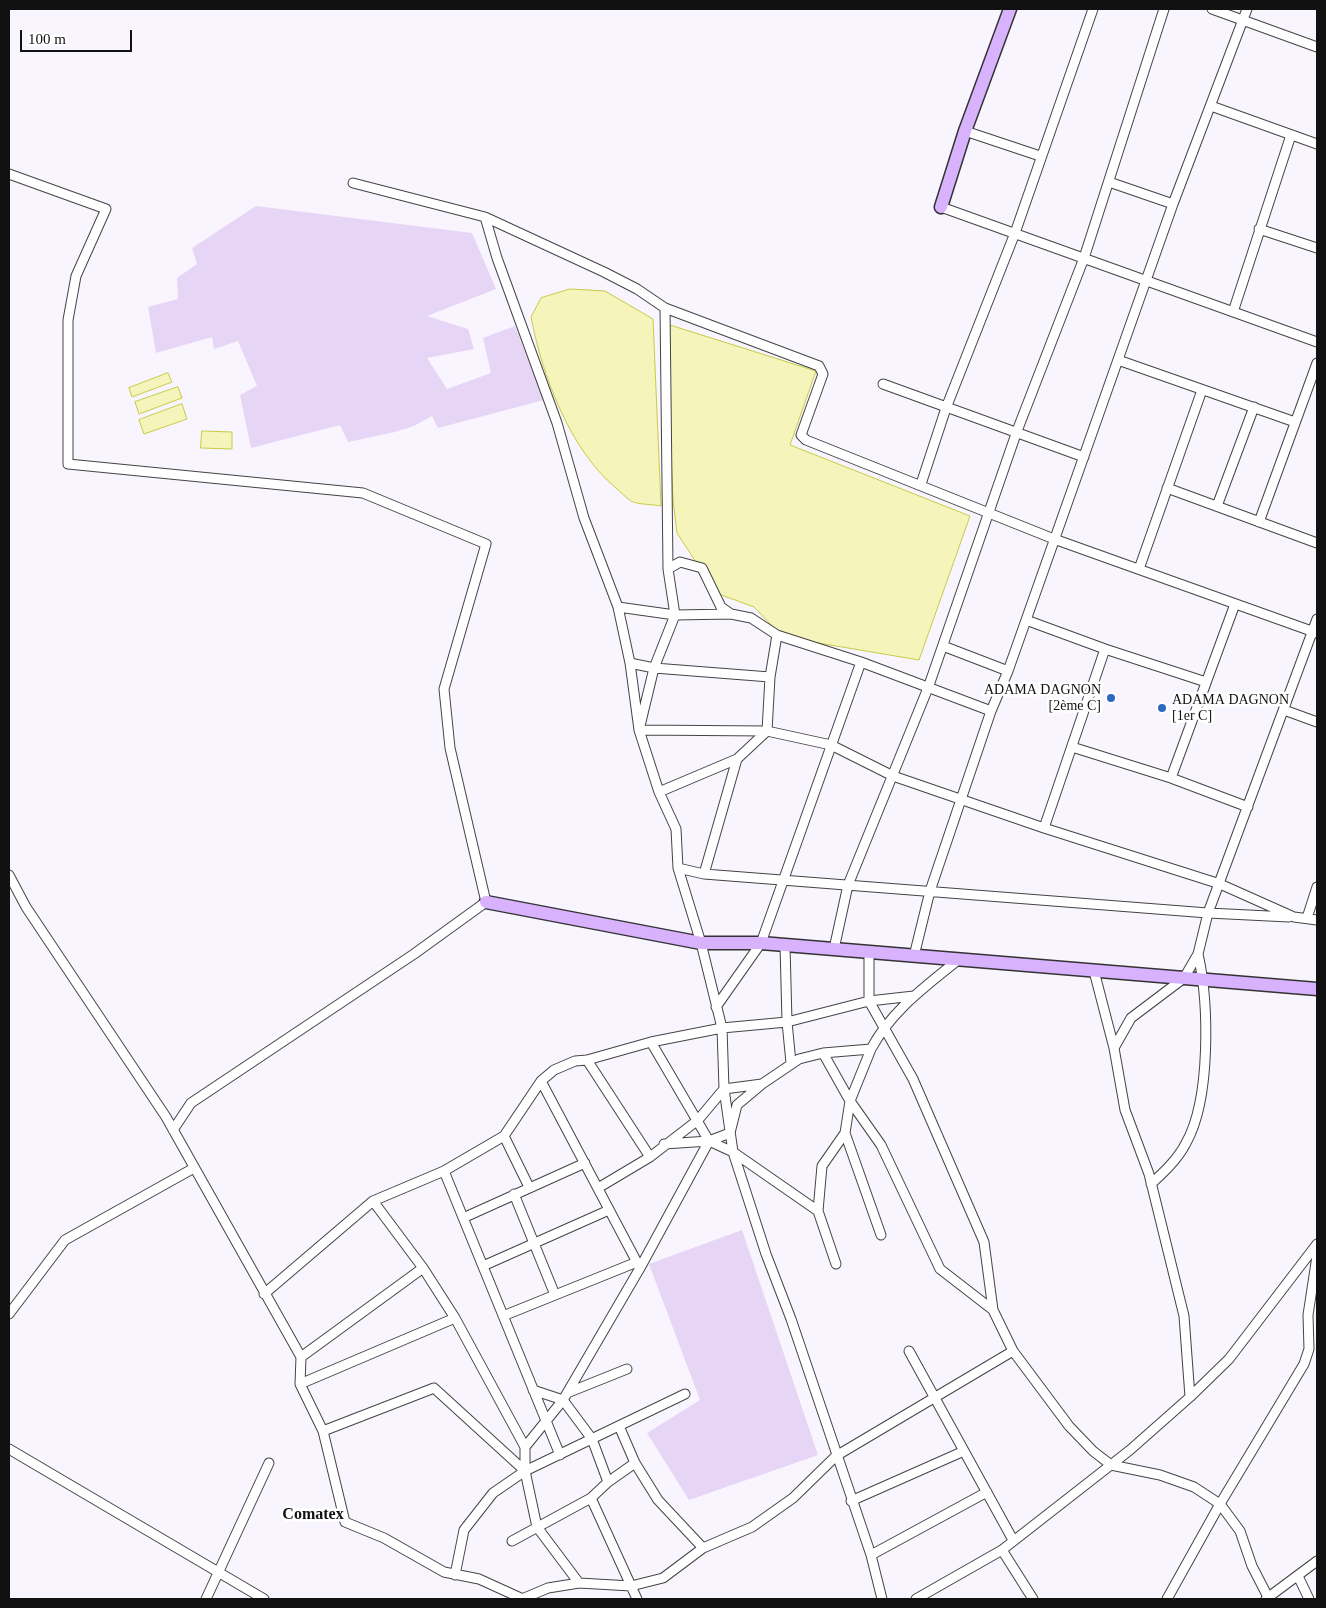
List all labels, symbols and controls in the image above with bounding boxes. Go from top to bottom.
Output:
scale bar [22,20,135,52]
text: 100 m [28,31,66,47]
place label: ADAMA DAGNON [2ème C] [984,682,1101,714]
marker: ADAMA DAGNON [2ème C] [1105,692,1117,704]
place label: ADAMA DAGNON [1er C] [1172,692,1289,724]
marker: ADAMA DAGNON [1er C] [1156,702,1168,714]
district label: Comatex [282,1505,344,1525]

